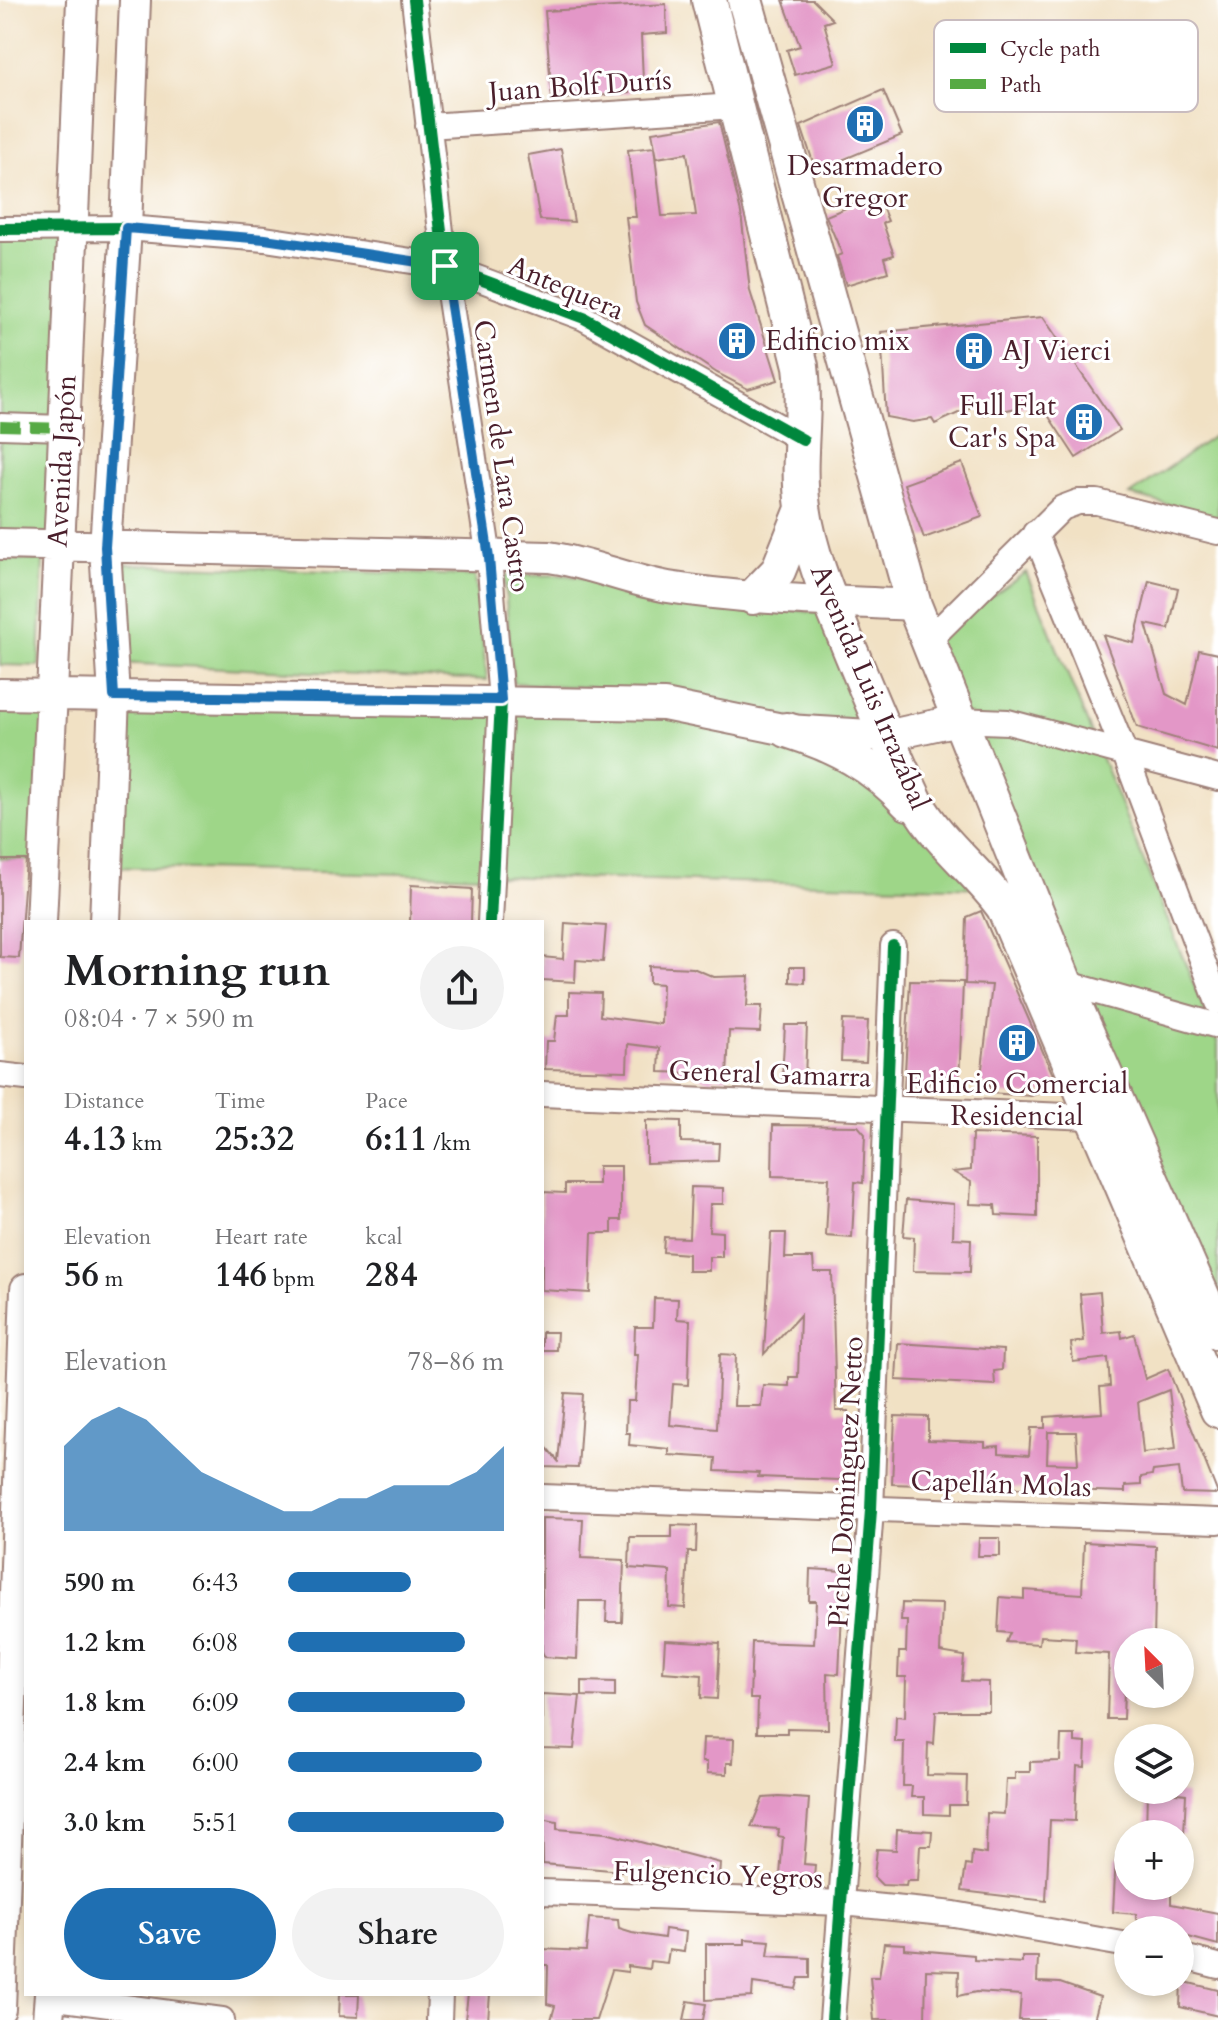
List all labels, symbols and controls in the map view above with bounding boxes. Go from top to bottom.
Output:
legend [934,20,1198,112]
text: Cycle path [1000,34,1100,64]
street label: Juan Bolf Durís [483,61,673,112]
text: Path [1000,70,1042,100]
building icon: Desarmadero Gregor [844,103,886,145]
place label: Desarmadero Gregor [787,147,943,217]
pin [411,232,479,300]
icon: arrive [423,244,467,288]
street label: Antequera [502,247,630,329]
street label: Carmen de Lara Castro [464,317,540,595]
building icon: Edificio mix [716,320,758,362]
place label: Edificio mix [765,322,910,360]
building icon: AJ Vierci [953,330,995,372]
place label: AJ Vierci [1002,332,1111,370]
street label: Avenida Japón [39,374,85,548]
place label: Full Flat Car's Spa [948,387,1056,457]
building icon: Full Flat Car's Spa [1063,401,1105,443]
street label: Avenida Luis Irrazábal [801,558,939,816]
text: Morning run [64,941,330,1001]
button: share [420,946,504,1030]
text: 08:04 · 7 × 590 m [64,1001,254,1036]
building icon: Edificio Comercial Residencial [996,1022,1038,1064]
street label: General Gamarra [668,1051,872,1097]
place label: Edificio Comercial Residencial [906,1065,1128,1135]
text: Distance [64,1086,144,1116]
text: Time [215,1086,266,1116]
text: Pace [365,1086,408,1116]
text: 4.13 [64,1116,126,1162]
text: 25:32 [215,1116,294,1162]
text: 6:11 [365,1116,427,1162]
text: km [126,1128,162,1158]
text: /km [427,1128,471,1158]
text: Elevation [64,1222,151,1252]
text: Heart rate [215,1222,308,1252]
text: kcal [365,1222,402,1252]
text: 56 [64,1252,99,1298]
text: 146 [215,1252,267,1298]
text: 284 [365,1252,418,1298]
text: m [99,1264,123,1294]
text: bpm [267,1264,315,1294]
street label: Piche Dominguez Netto [819,1336,873,1628]
text: Elevation [64,1344,167,1379]
text: 78–86 m [407,1344,504,1379]
street label: Capellán Molas [910,1462,1092,1506]
text: 590 m [64,1565,135,1600]
text: 6:43 [192,1565,239,1600]
text: 1.2 km [64,1625,145,1660]
text: 6:08 [192,1625,239,1660]
north arrow [1114,1628,1194,1708]
map controls [1114,1628,1194,1996]
text: 1.8 km [64,1685,145,1720]
text: 6:09 [192,1685,239,1720]
button: layers [1114,1724,1194,1804]
text: 2.4 km [64,1745,145,1780]
text: 6:00 [192,1745,239,1780]
text: 3.0 km [64,1805,145,1840]
text: 5:51 [192,1805,239,1840]
button: + [1114,1820,1194,1900]
street label: Fulgencio Yegros [612,1852,824,1898]
button: Save [64,1888,276,1980]
button: Share [292,1888,504,1980]
button: − [1114,1916,1194,1996]

